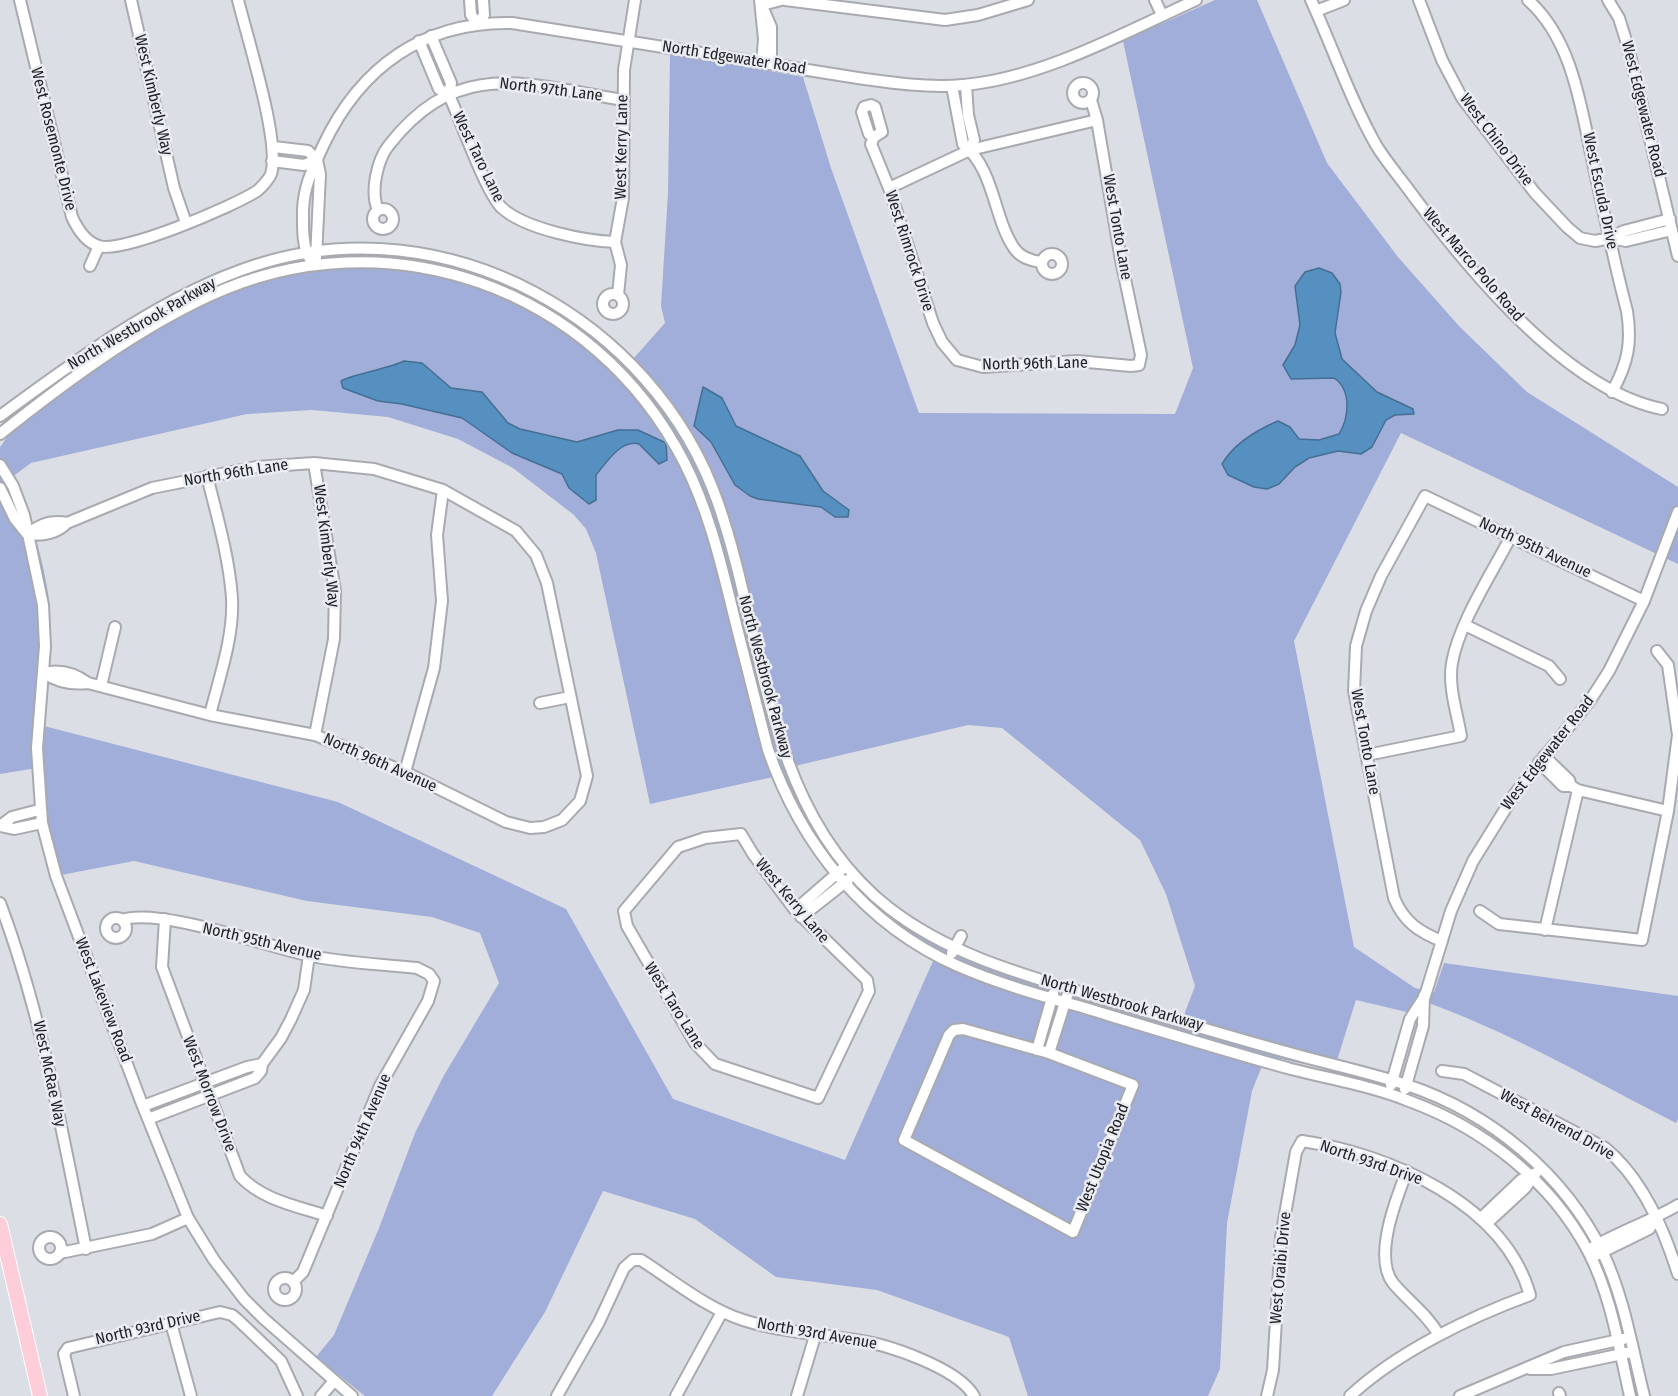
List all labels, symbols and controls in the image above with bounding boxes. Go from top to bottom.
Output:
street label: West Kimberly Way [130,33,176,157]
street label: North Edgewater Road [661,37,807,79]
street label: West Edgewater Road [1617,39,1669,179]
street label: West Rosemonte Drive [26,65,80,213]
street label: North 97th Lane [498,74,604,106]
street label: West Chino Drive [1455,90,1537,190]
street label: West Kerry Lane [611,94,633,200]
street label: West Taro Lane [448,109,508,205]
street label: West Escuda Drive [1578,131,1622,251]
street label: West Tonto Lane [1098,173,1136,281]
street label: West Rimrock Drive [880,188,938,314]
street label: West Marco Polo Road [1418,204,1528,326]
street label: North Westbrook Parkway [64,274,220,374]
street label: North 96th Lane [982,353,1088,375]
street label: North 96th Lane [182,455,290,491]
street label: West Kimberly Way [309,484,343,608]
street label: North 95th Avenue [1476,514,1594,582]
street label: North Westbrook Parkway [734,593,796,761]
street label: West Tonto Lane [1346,688,1384,796]
street label: West Edgewater Road [1497,692,1599,814]
street label: North 96th Avenue [320,729,440,797]
street label: West Kerry Lane [751,855,833,947]
street label: North 95th Avenue [201,919,323,965]
street label: West Lakeview Road [70,935,136,1065]
street label: West Taro Lane [640,959,708,1053]
street label: North Westbrook Parkway [1039,971,1205,1035]
street label: West McRae Way [28,1019,70,1129]
street label: West Morrow Drive [178,1033,240,1155]
street label: North 94th Avenue [330,1071,396,1191]
street label: West Behrend Drive [1496,1085,1618,1165]
street label: West Utopia Road [1072,1101,1134,1215]
street label: North 93rd Drive [1317,1136,1425,1190]
street label: West Oraibi Drive [1267,1211,1295,1325]
street label: North 93rd Drive [94,1307,202,1349]
street label: North 93rd Avenue [756,1314,878,1354]

